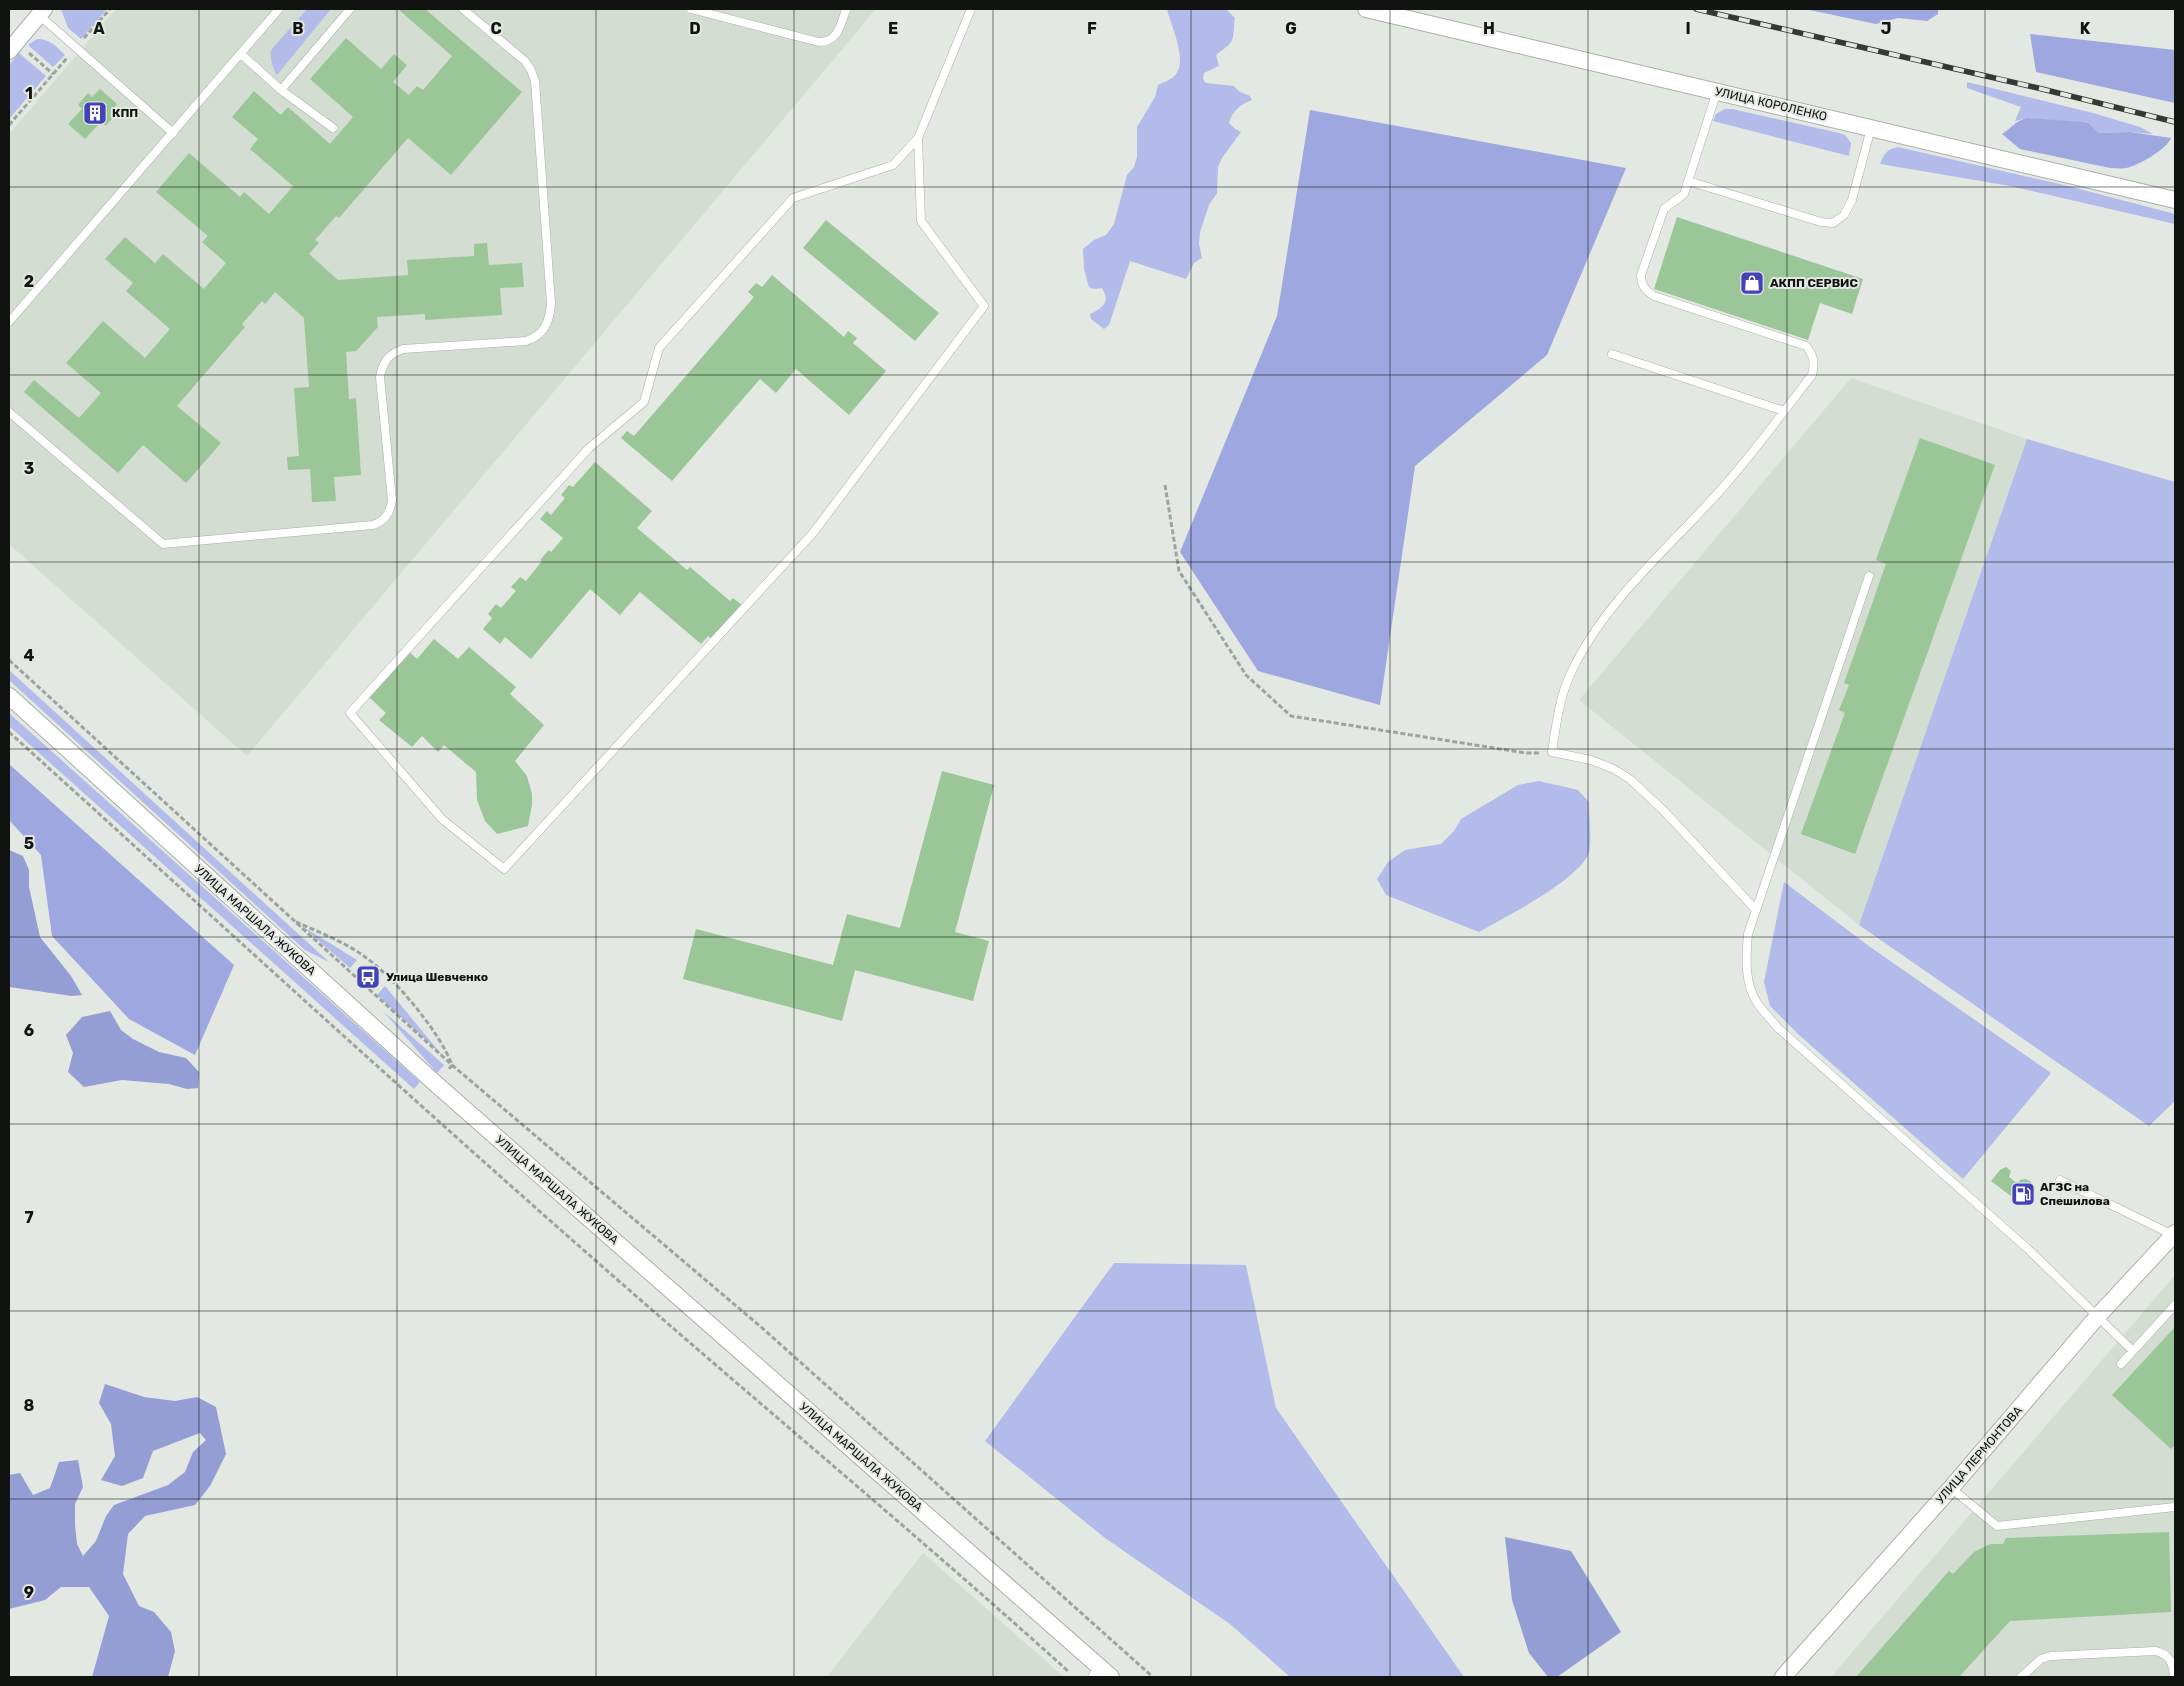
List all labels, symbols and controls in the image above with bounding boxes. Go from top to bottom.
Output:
text: A [93,19,105,38]
text: B [292,19,304,38]
text: C [490,19,502,38]
text: D [689,19,701,38]
text: E [888,19,898,38]
text: F [1087,19,1097,38]
text: G [1285,19,1297,38]
text: H [1483,19,1495,38]
text: I [1685,19,1691,38]
text: J [1881,19,1891,38]
text: K [2080,19,2091,38]
text: 1 [25,84,33,103]
street label: УЛИЦА КОРОЛЕНКО [1714,84,1828,124]
building icon: КПП [82,100,108,126]
place label: КПП [112,106,138,120]
shop icon: АКПП СЕРВИС [1739,270,1765,296]
text: 2 [24,272,34,291]
place label: АКПП СЕРВИС [1770,276,1858,290]
text: 3 [24,459,34,478]
text: 4 [24,646,35,665]
text: 5 [24,834,34,853]
street label: УЛИЦА МАРШАЛА ЖУКОВА [191,862,319,978]
bus stop icon: Улица Шевченко [355,964,381,990]
place label: Улица Шевченко [386,970,488,984]
text: 6 [24,1021,34,1040]
street label: УЛИЦА МАРШАЛА ЖУКОВА [493,1133,621,1247]
place label: АГЗС на Спешилова [2040,1180,2110,1208]
fuel station icon: АГЗС на Спешилова [2010,1181,2036,1207]
text: 7 [24,1208,34,1227]
text: 8 [24,1396,35,1415]
street label: УЛИЦА МАРШАЛА ЖУКОВА [797,1400,925,1514]
street label: УЛИЦА ЛЕРМОНТОВА [1933,1403,2025,1507]
text: 9 [24,1583,34,1602]

